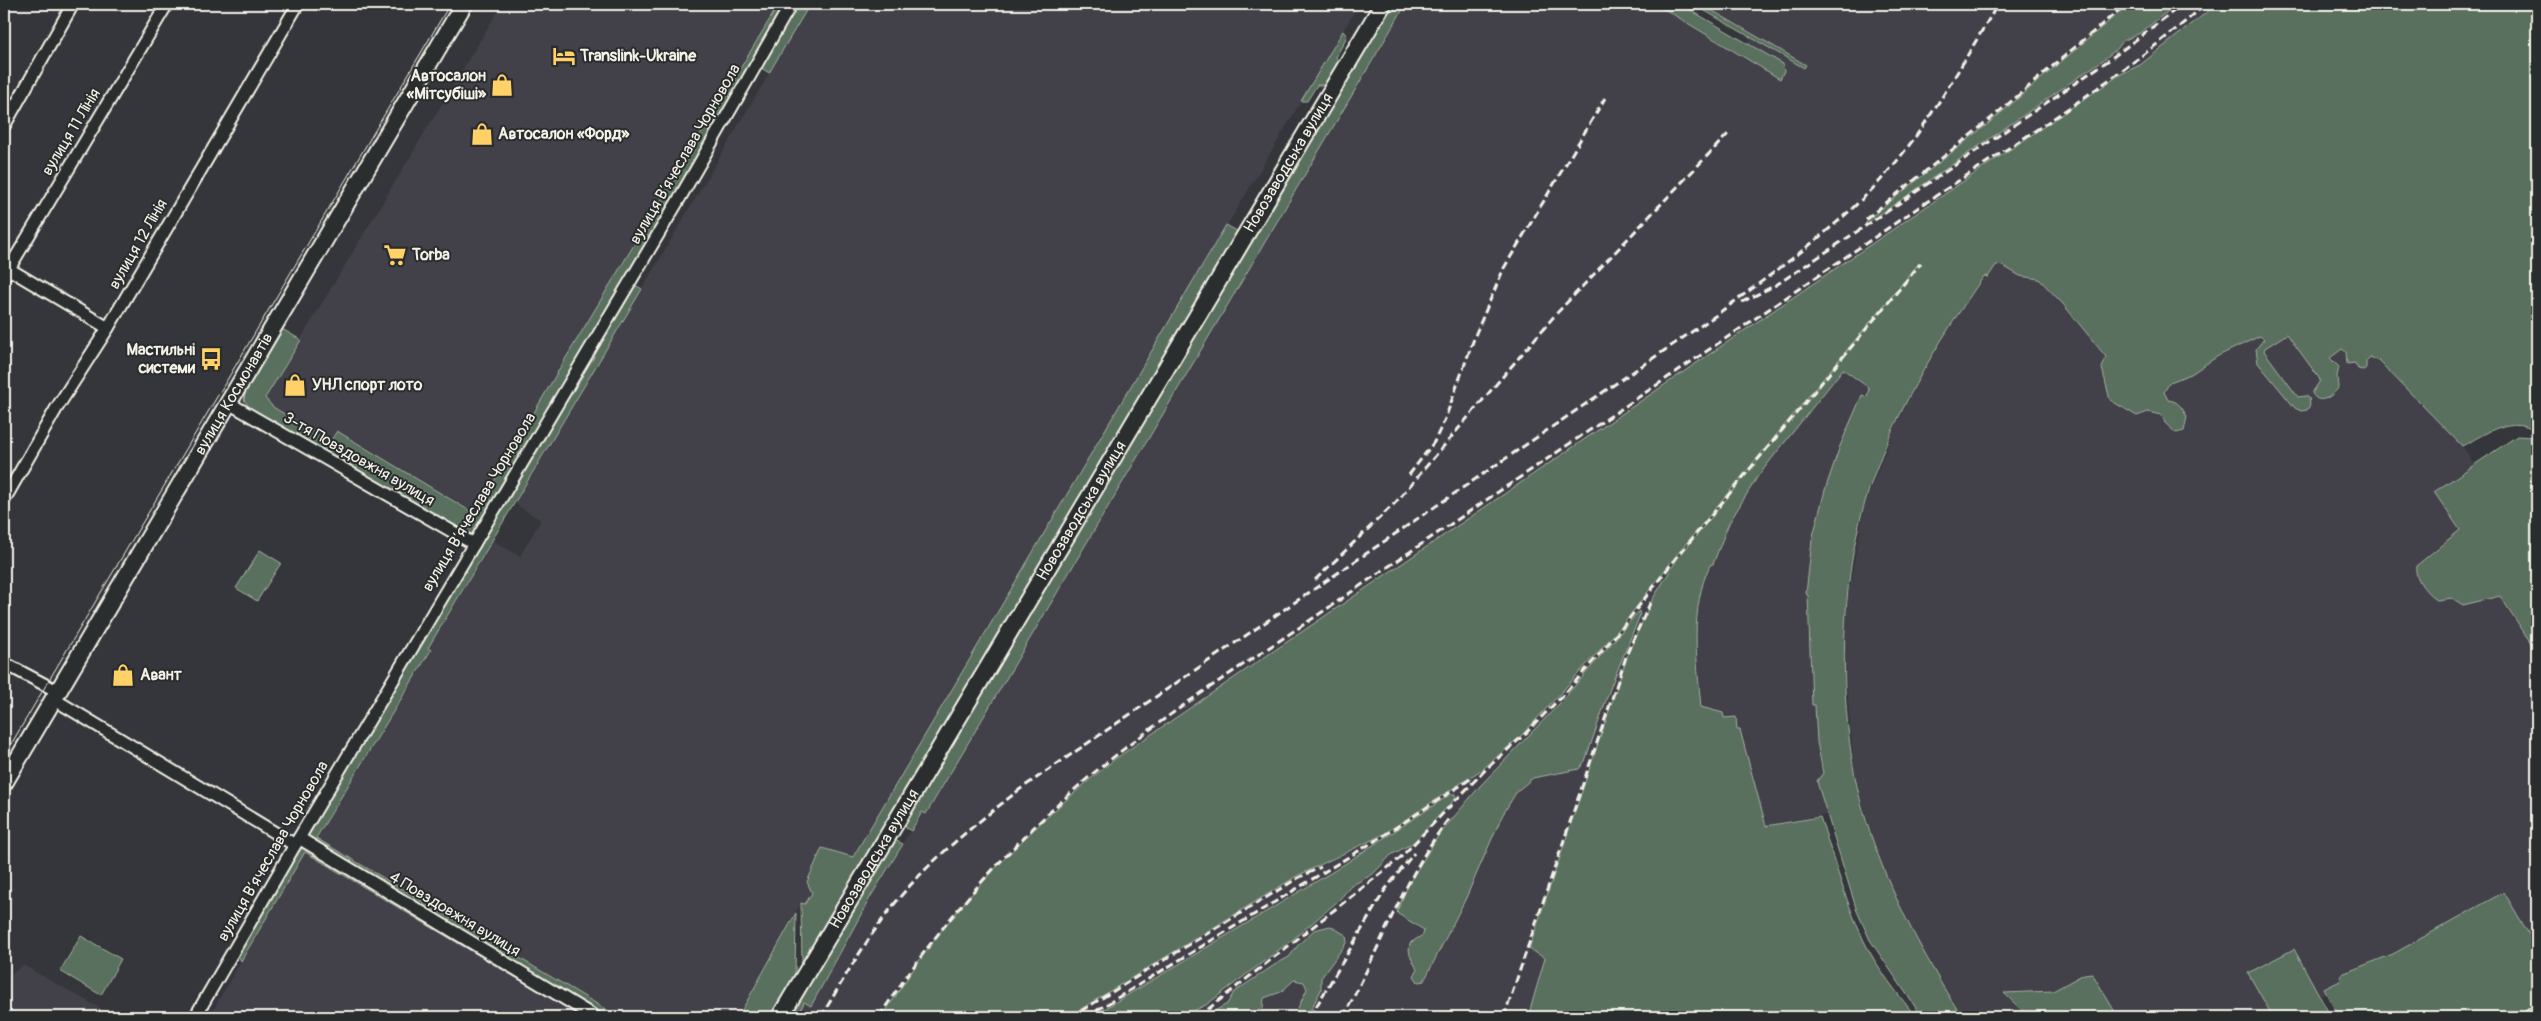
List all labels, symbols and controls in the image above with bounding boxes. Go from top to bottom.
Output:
hotel icon: Translink-Ukraine [551,43,577,69]
place label: Translink-Ukraine [579,46,697,66]
street label: вулиця Вʼячеслава Чорновола [625,60,745,248]
place label: Автосалон «Мітсубіші» [406,66,487,104]
shop icon: Автосалон «Мітсубіші» [489,72,515,98]
street label: вулиця 11 Лінія [37,85,105,179]
street label: Новозаводська вулиця [1239,89,1338,236]
shop icon: Автосалон «Форд» [469,121,495,147]
place label: Автосалон «Форд» [498,124,630,144]
street label: вулиця 12 Лінія [104,195,172,293]
supermarket icon: Torba [382,242,408,268]
place label: Torba [411,245,450,265]
street label: вулиця Космонавтів [190,329,278,458]
place label: Мастильні системи [126,340,196,378]
bus stop icon: Мастильні системи [198,346,224,372]
shop icon: УНЛ спорт лото [282,372,308,398]
place label: УНЛ спорт лото [312,375,423,395]
street label: 3-тя Повздовжня вулиця [280,407,438,511]
street label: вулиця Вʼячеслава Чорновола [418,409,540,595]
street label: Новозаводська вулиця [1032,437,1131,584]
shop icon: Авант [110,662,136,688]
place label: Авант [140,665,183,685]
street label: вулиця Вʼячеслава Чорновола [213,757,333,945]
street label: Новозаводська вулиця [825,785,923,932]
street label: 4 Повздовжня вулиця [386,867,524,961]

